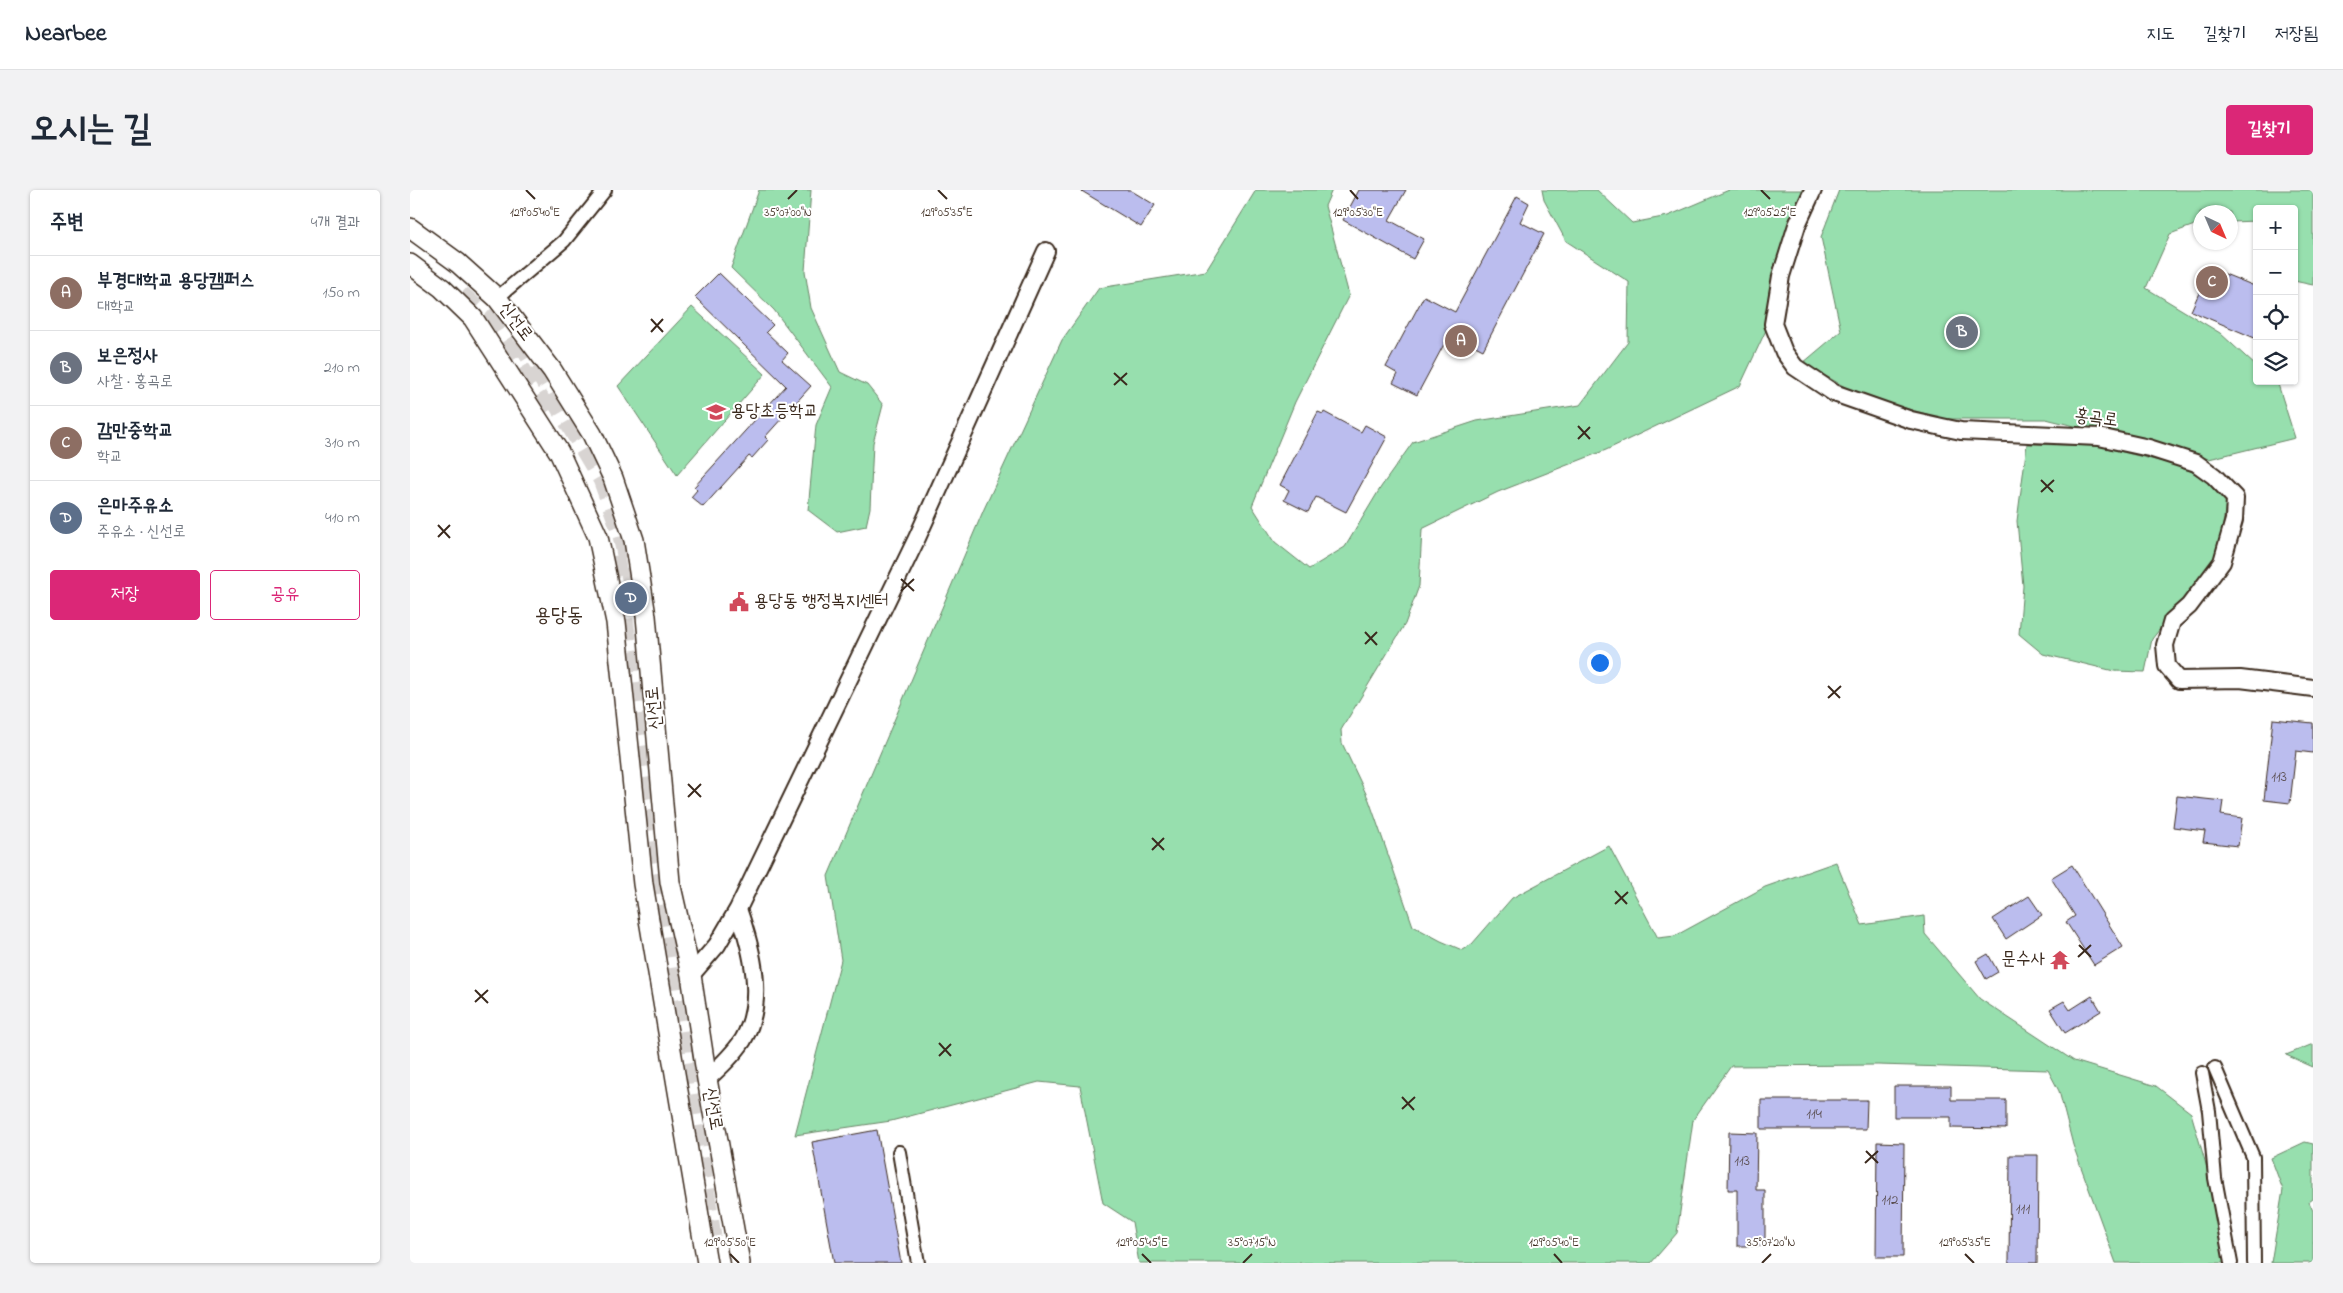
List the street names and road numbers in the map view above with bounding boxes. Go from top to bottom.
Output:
street label: 신선로 [492,297,538,347]
street label: 홍곡로 [2073,403,2119,435]
street label: 신선로 [640,685,670,731]
street label: 신선로 [695,1085,729,1133]

